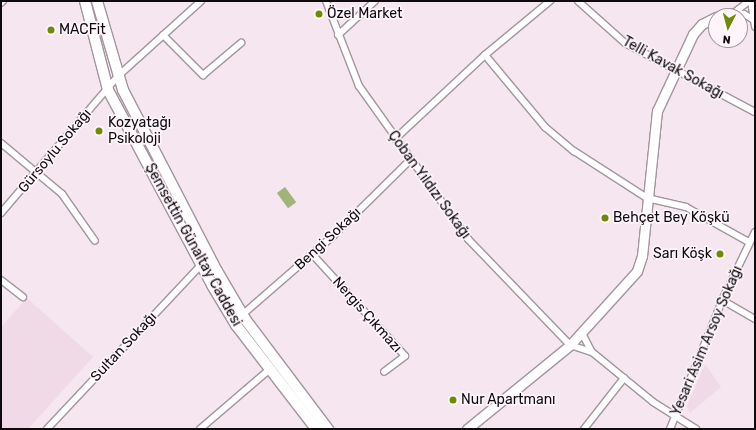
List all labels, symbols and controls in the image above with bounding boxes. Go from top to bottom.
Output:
place label: Özel Market [327,6,403,22]
north arrow [708,8,748,48]
marker: Özel Market [314,9,324,19]
place label: MACFit [59,22,106,38]
marker: MACFit [46,25,56,35]
street label: Telli Kavak Sokağı [619,33,727,103]
text: N [722,33,731,46]
street label: Gürsoylu Sokağı [15,106,95,196]
place label: Kozyatağı Psikoloji [108,115,171,148]
marker: Kozyatağı Psikoloji [93,125,105,137]
street label: Çoban Yıldızı Sokağı [384,128,474,242]
street label: Şemsettin Günaltay Caddesi [141,160,245,330]
street label: Bengi Sokağı [291,204,365,274]
place label: Behçet Bey Köşkü [613,210,730,226]
marker: Behçet Bey Köşkü [600,213,610,223]
place label: Sarı Köşk [653,246,712,262]
marker: Sarı Köşk [715,249,725,259]
street label: Yesari Asim Arsoy Sokağı [668,263,746,419]
street label: Nergis Çıkmazı [329,274,405,356]
street label: Sultan Sokağı [88,309,160,385]
place label: Nur Apartmanı [461,392,556,408]
marker: Nur Apartmanı [448,395,458,405]

